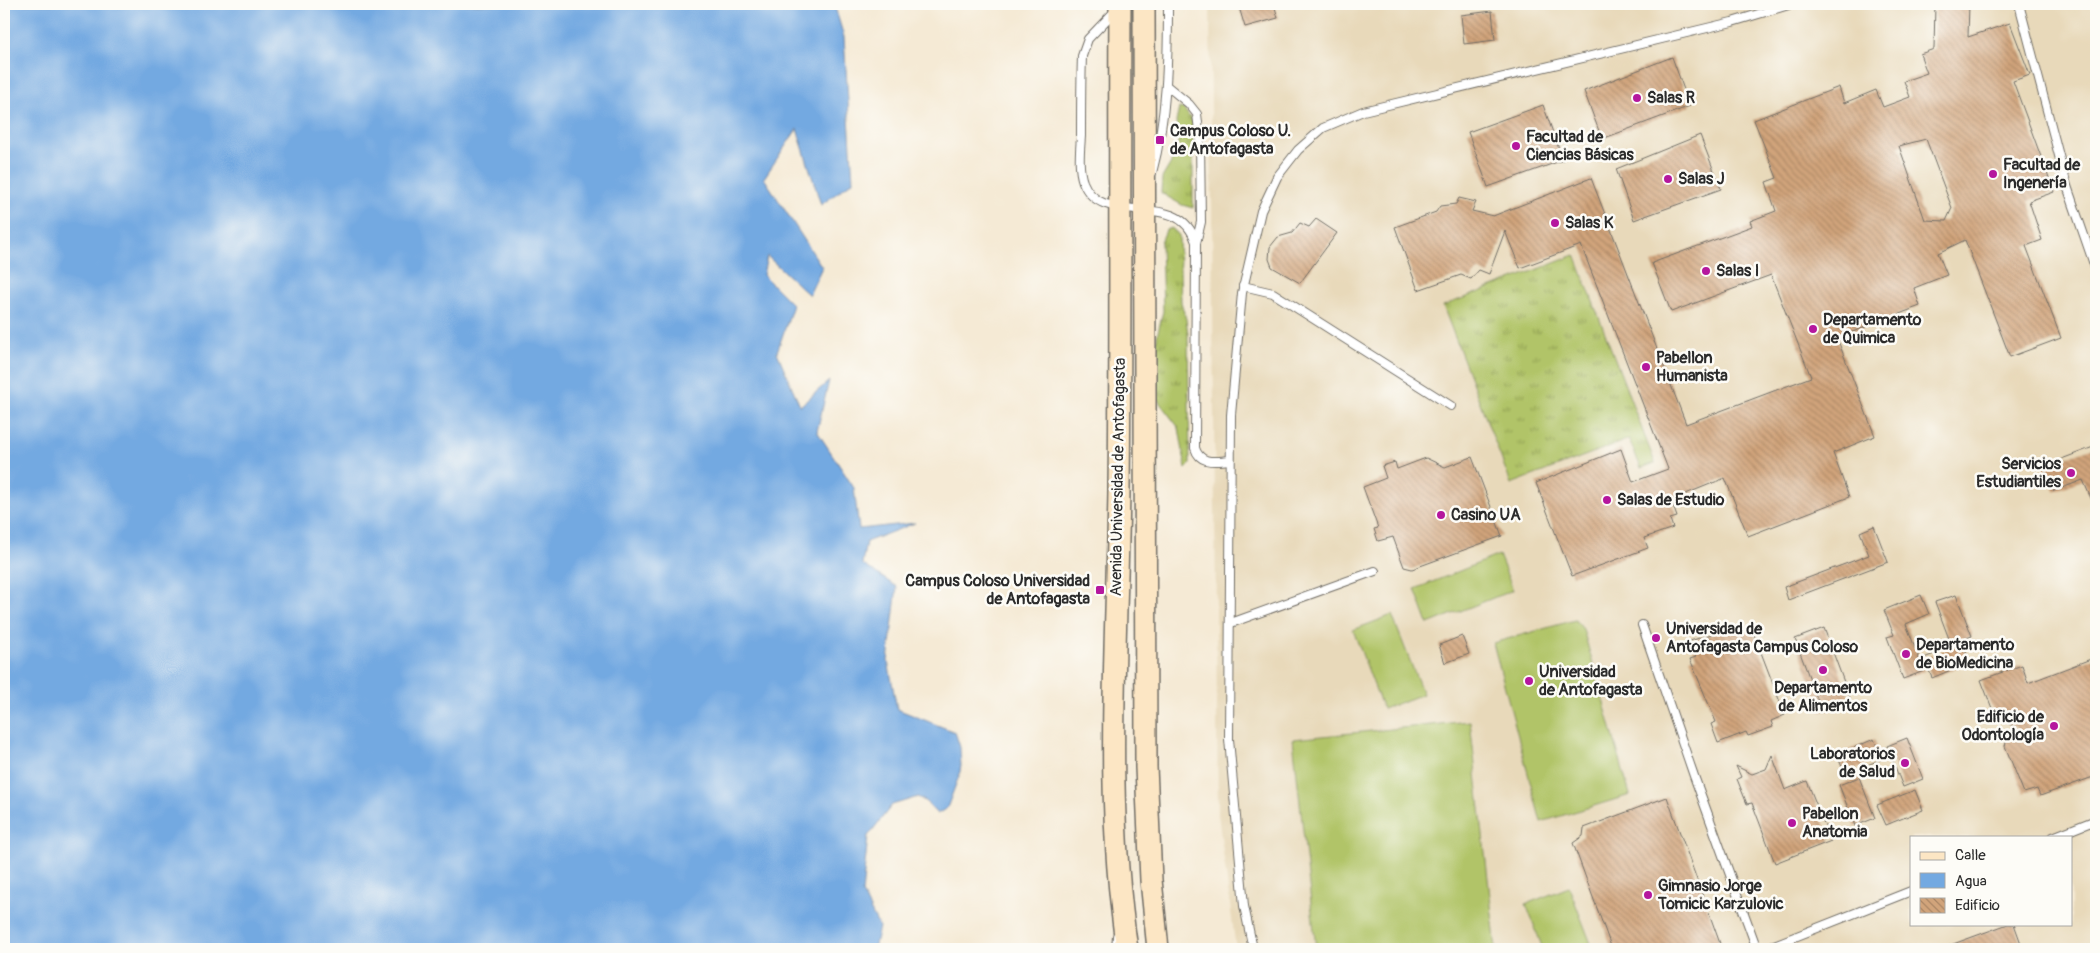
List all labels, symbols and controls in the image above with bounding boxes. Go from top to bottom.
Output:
place label: Salas R [1647,88,1696,108]
marker: Salas R [1631,92,1643,104]
place label: Campus Coloso U. de Antofagasta [1170,121,1291,159]
place label: Facultad de Ciencias Básicas [1526,127,1634,165]
marker: Campus Coloso U. de Antofagasta [1154,134,1166,146]
marker: Facultad de Ciencias Básicas [1510,140,1522,152]
place label: Facultad de Ingenería [2003,155,2081,193]
marker: Facultad de Ingenería [1987,168,1999,180]
place label: Salas J [1678,169,1725,189]
marker: Salas J [1662,173,1674,185]
place label: Salas K [1565,213,1614,233]
marker: Salas K [1549,217,1561,229]
place label: Salas I [1716,261,1759,281]
marker: Salas I [1700,265,1712,277]
place label: Departamento de Quimica [1823,310,1922,348]
marker: Departamento de Quimica [1807,323,1819,335]
place label: Pabellon Humanista [1656,348,1728,386]
street label: Avenida Universidad de Antofagasta [1106,357,1130,597]
marker: Pabellon Humanista [1640,361,1652,373]
place label: Servicios Estudiantiles [1976,454,2062,492]
marker: Servicios Estudiantiles [2065,467,2077,479]
place label: Salas de Estudio [1617,490,1725,510]
marker: Salas de Estudio [1601,494,1613,506]
place label: Casino UA [1451,505,1521,525]
marker: Casino UA [1435,509,1447,521]
place label: Campus Coloso Universidad de Antofagasta [905,571,1091,609]
marker: Campus Coloso Universidad de Antofagasta [1094,584,1106,596]
place label: Universidad de Antofagasta Campus Coloso [1666,619,1858,657]
marker: Universidad de Antofagasta Campus Coloso [1650,632,1662,644]
place label: Departamento de BioMedicina [1916,635,2015,673]
marker: Departamento de BioMedicina [1900,648,1912,660]
place label: Universidad de Antofagasta [1539,662,1643,700]
marker: Departamento de Alimentos [1817,664,1829,676]
marker: Universidad de Antofagasta [1523,675,1535,687]
place label: Departamento de Alimentos [1774,678,1873,716]
place label: Edificio de Odontología [1962,707,2045,745]
marker: Edificio de Odontología [2048,720,2060,732]
place label: Laboratorios de Salud [1810,744,1896,782]
marker: Laboratorios de Salud [1899,757,1911,769]
place label: Pabellon Anatomia [1802,804,1868,842]
marker: Pabellon Anatomia [1786,817,1798,829]
legend [1910,836,2072,926]
text: Calle [1955,846,1986,865]
text: Agua [1955,872,1987,891]
place label: Gimnasio Jorge Tomicic Karzulovic [1657,876,1784,914]
marker: Gimnasio Jorge Tomicic Karzulovic [1642,889,1654,901]
text: Edificio [1955,896,2000,915]

